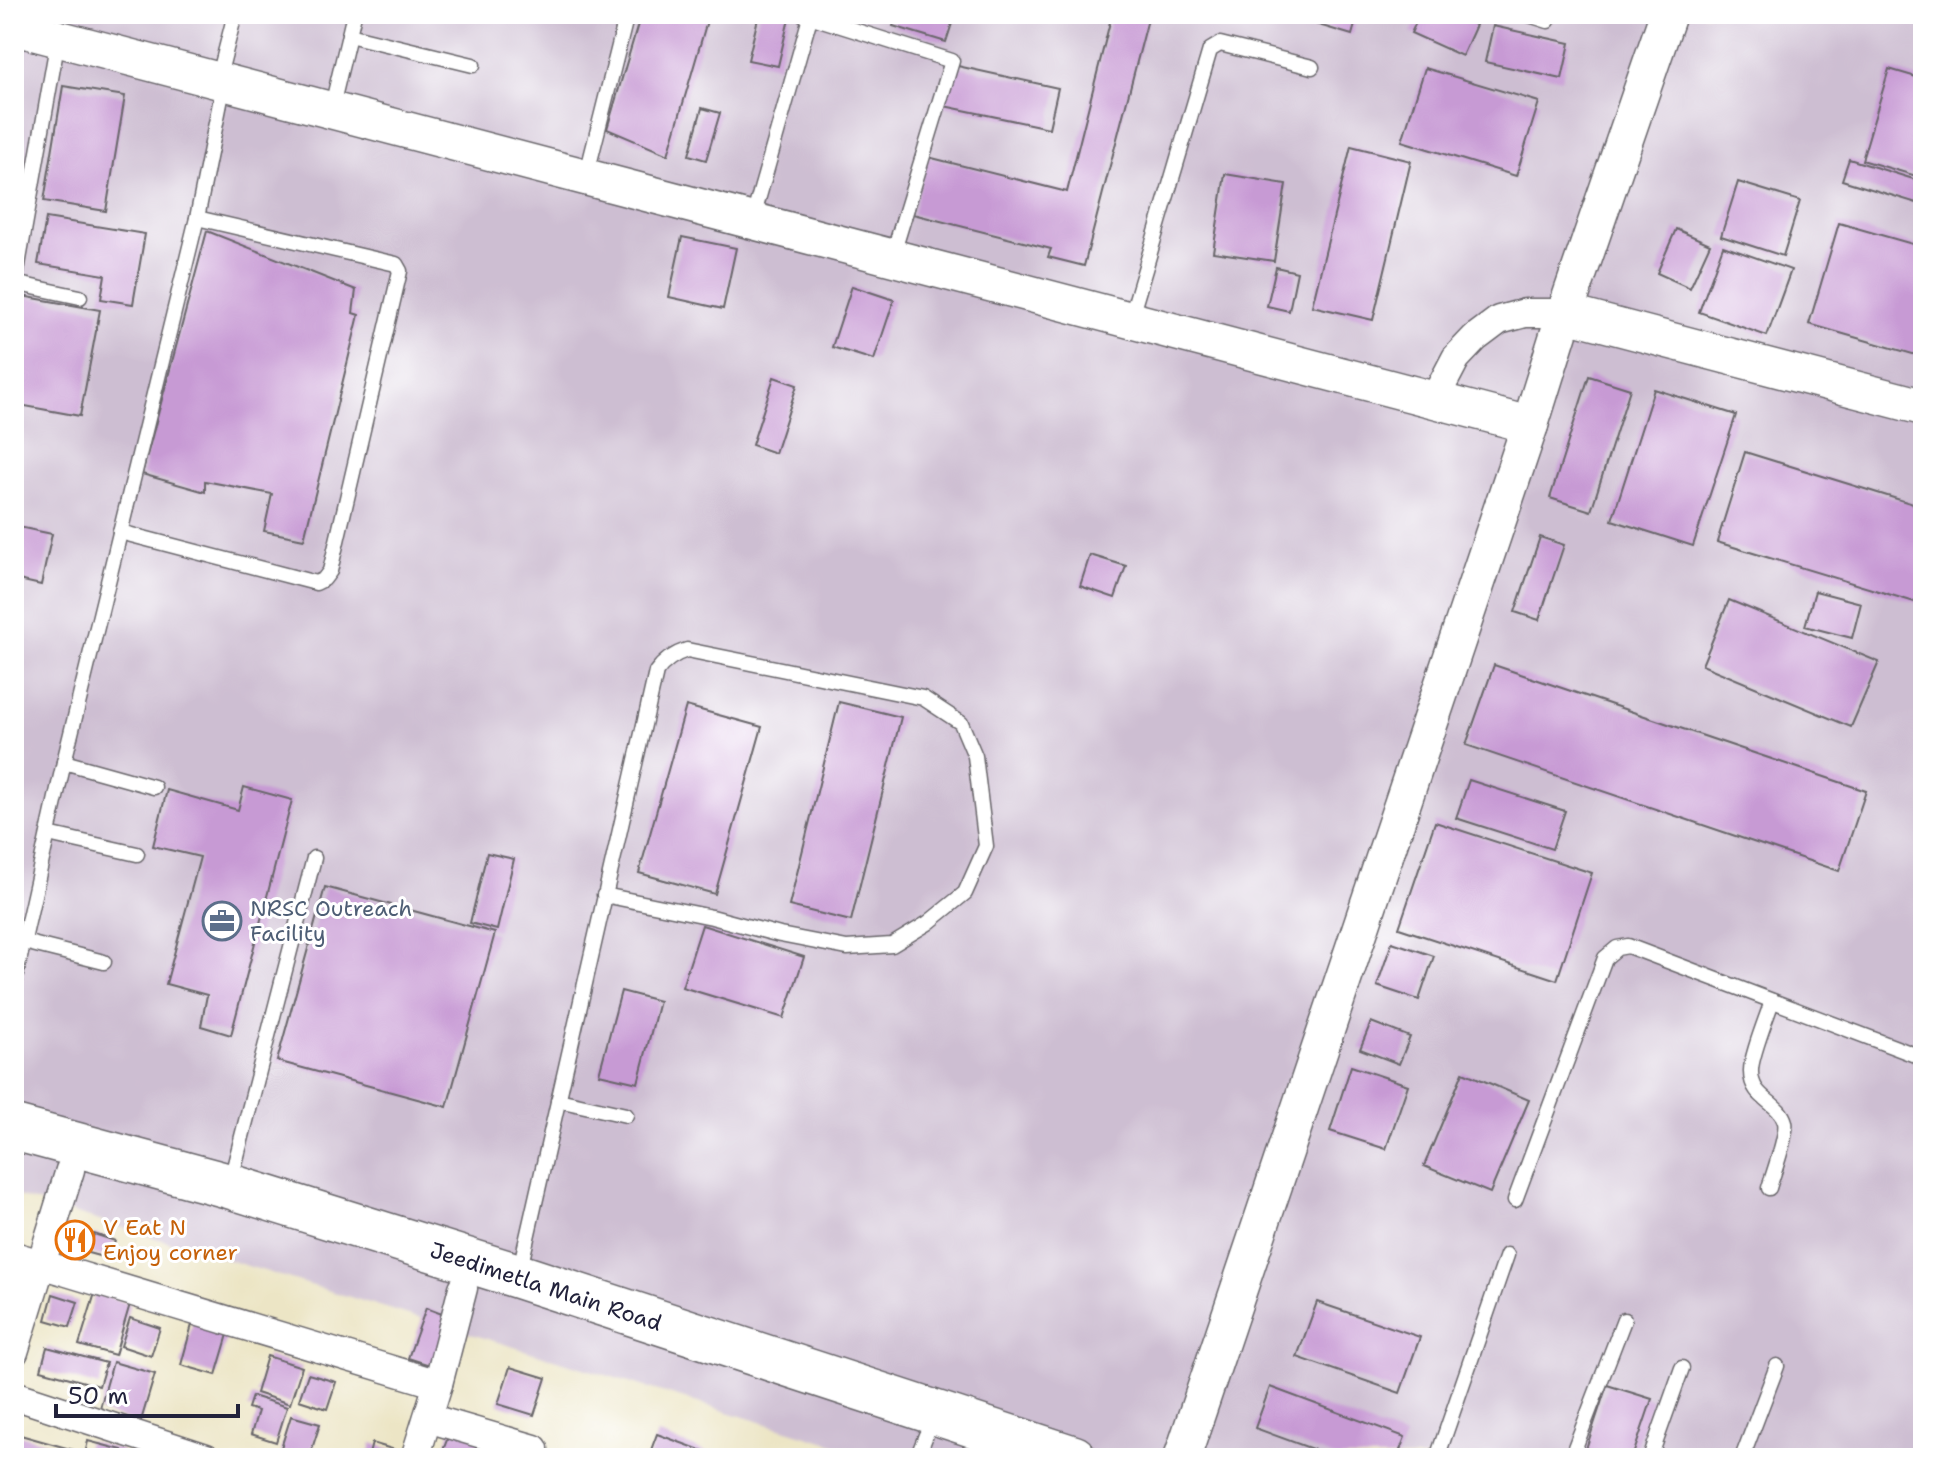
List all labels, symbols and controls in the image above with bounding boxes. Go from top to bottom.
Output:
place label: NRSC Outreach Facility [250,894,412,948]
office icon: NRSC Outreach Facility [201,900,243,942]
place label: V Eat N Enjoy corner [103,1213,238,1267]
restaurant icon: V Eat N Enjoy corner [54,1219,96,1261]
street label: Jeedimetla Main Road [426,1235,666,1338]
scale bar [56,1368,238,1418]
text: 50 m [68,1380,128,1412]

